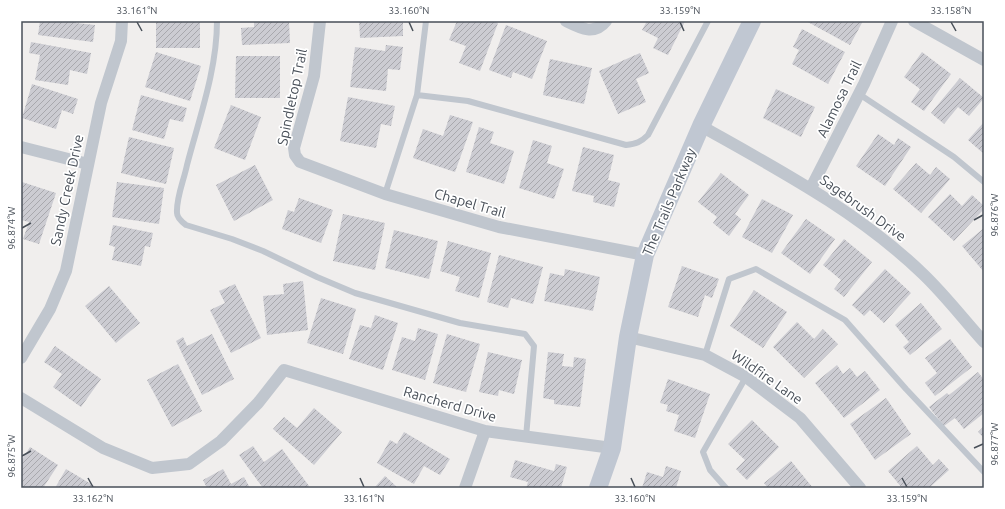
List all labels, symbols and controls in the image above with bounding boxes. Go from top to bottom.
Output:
text: 33.161°N [116,5,158,16]
text: 33.160°N [388,5,430,16]
text: 33.159°N [659,5,701,16]
text: 33.158°N [930,5,972,16]
street label: Spindletop Trail [274,47,310,147]
street label: Alamosa Trail [813,58,865,140]
street label: Sandy Creek Drive [47,133,87,247]
street label: The Trails Parkway [639,145,699,258]
street label: Sagebrush Drive [817,171,909,245]
street label: Chapel Trail [432,185,508,221]
text: 96.876°W [989,193,1000,237]
text: 96.874°W [6,206,17,250]
street label: Wildfire Lane [728,346,806,408]
street label: Rancherd Drive [402,383,498,425]
text: 96.877°W [989,422,1000,466]
text: 96.875°W [6,434,17,478]
text: 33.162°N [72,493,114,504]
text: 33.161°N [343,493,385,504]
text: 33.160°N [614,493,656,504]
text: 33.159°N [886,493,928,504]

